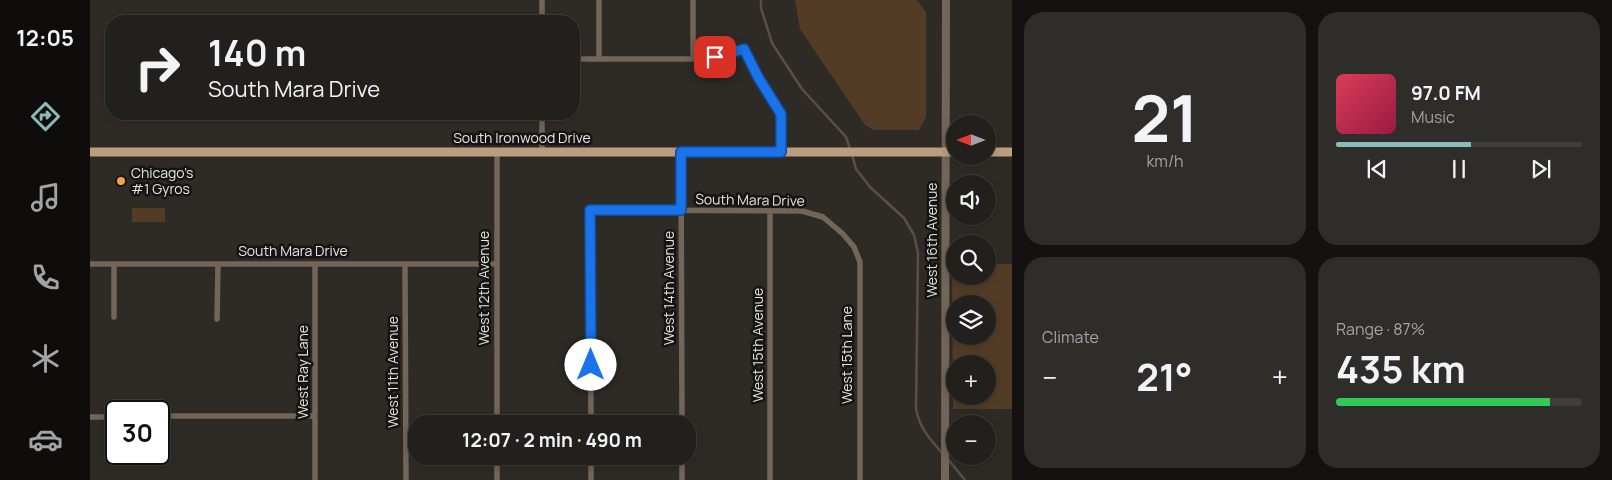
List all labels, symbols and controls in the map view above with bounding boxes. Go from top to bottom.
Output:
text: 12:05 [16,23,74,53]
text: 140 m [208,29,306,77]
icon: right [125,35,190,100]
pin [694,36,736,78]
icon: arrive [701,43,729,71]
text: 21 [1131,73,1199,162]
text: South Mara Drive [208,74,380,104]
text: 97.0 FM [1411,80,1481,106]
icon: directions [28,99,63,134]
text: Music [1411,106,1455,128]
north arrow [946,115,996,165]
map controls [946,115,996,465]
street label: South Ironwood Drive [453,128,591,147]
text: km/h [1146,150,1184,172]
icon: previous [1363,155,1391,183]
icon: pause [1445,155,1473,183]
icon: next [1527,155,1555,183]
place label: Chicago's #1 Gyros [131,163,193,198]
marker: Chicago's #1 Gyros [115,175,127,187]
button: sound [946,175,996,225]
icon: music [28,180,63,215]
street label: West 16th Avenue [922,183,941,298]
street label: South Mara Drive [695,189,805,210]
street label: West 12th Avenue [474,231,493,345]
street label: West 14th Avenue [659,231,678,345]
button: search [946,235,996,285]
street label: South Mara Drive [238,241,348,260]
icon: phone [28,260,63,295]
street label: West 15th Avenue [748,288,767,402]
button: layers [946,295,996,345]
street label: West 15th Lane [837,306,856,404]
street label: West 11th Avenue [383,316,402,428]
text: Range · 87% [1336,318,1425,340]
street label: West Ray Lane [293,325,312,419]
text: Climate [1042,326,1099,348]
position arrow [564,338,616,390]
icon: climate [28,341,63,376]
text: 435 km [1336,342,1466,394]
text: 21° [1136,350,1193,402]
button: + [946,355,996,405]
text: − [1042,358,1057,396]
text: + [1272,358,1288,396]
speed limit sign: 30 [105,400,170,465]
button: − [946,415,996,465]
icon: car [28,422,63,457]
text: 12:07 · 2 min · 490 m [462,427,642,453]

